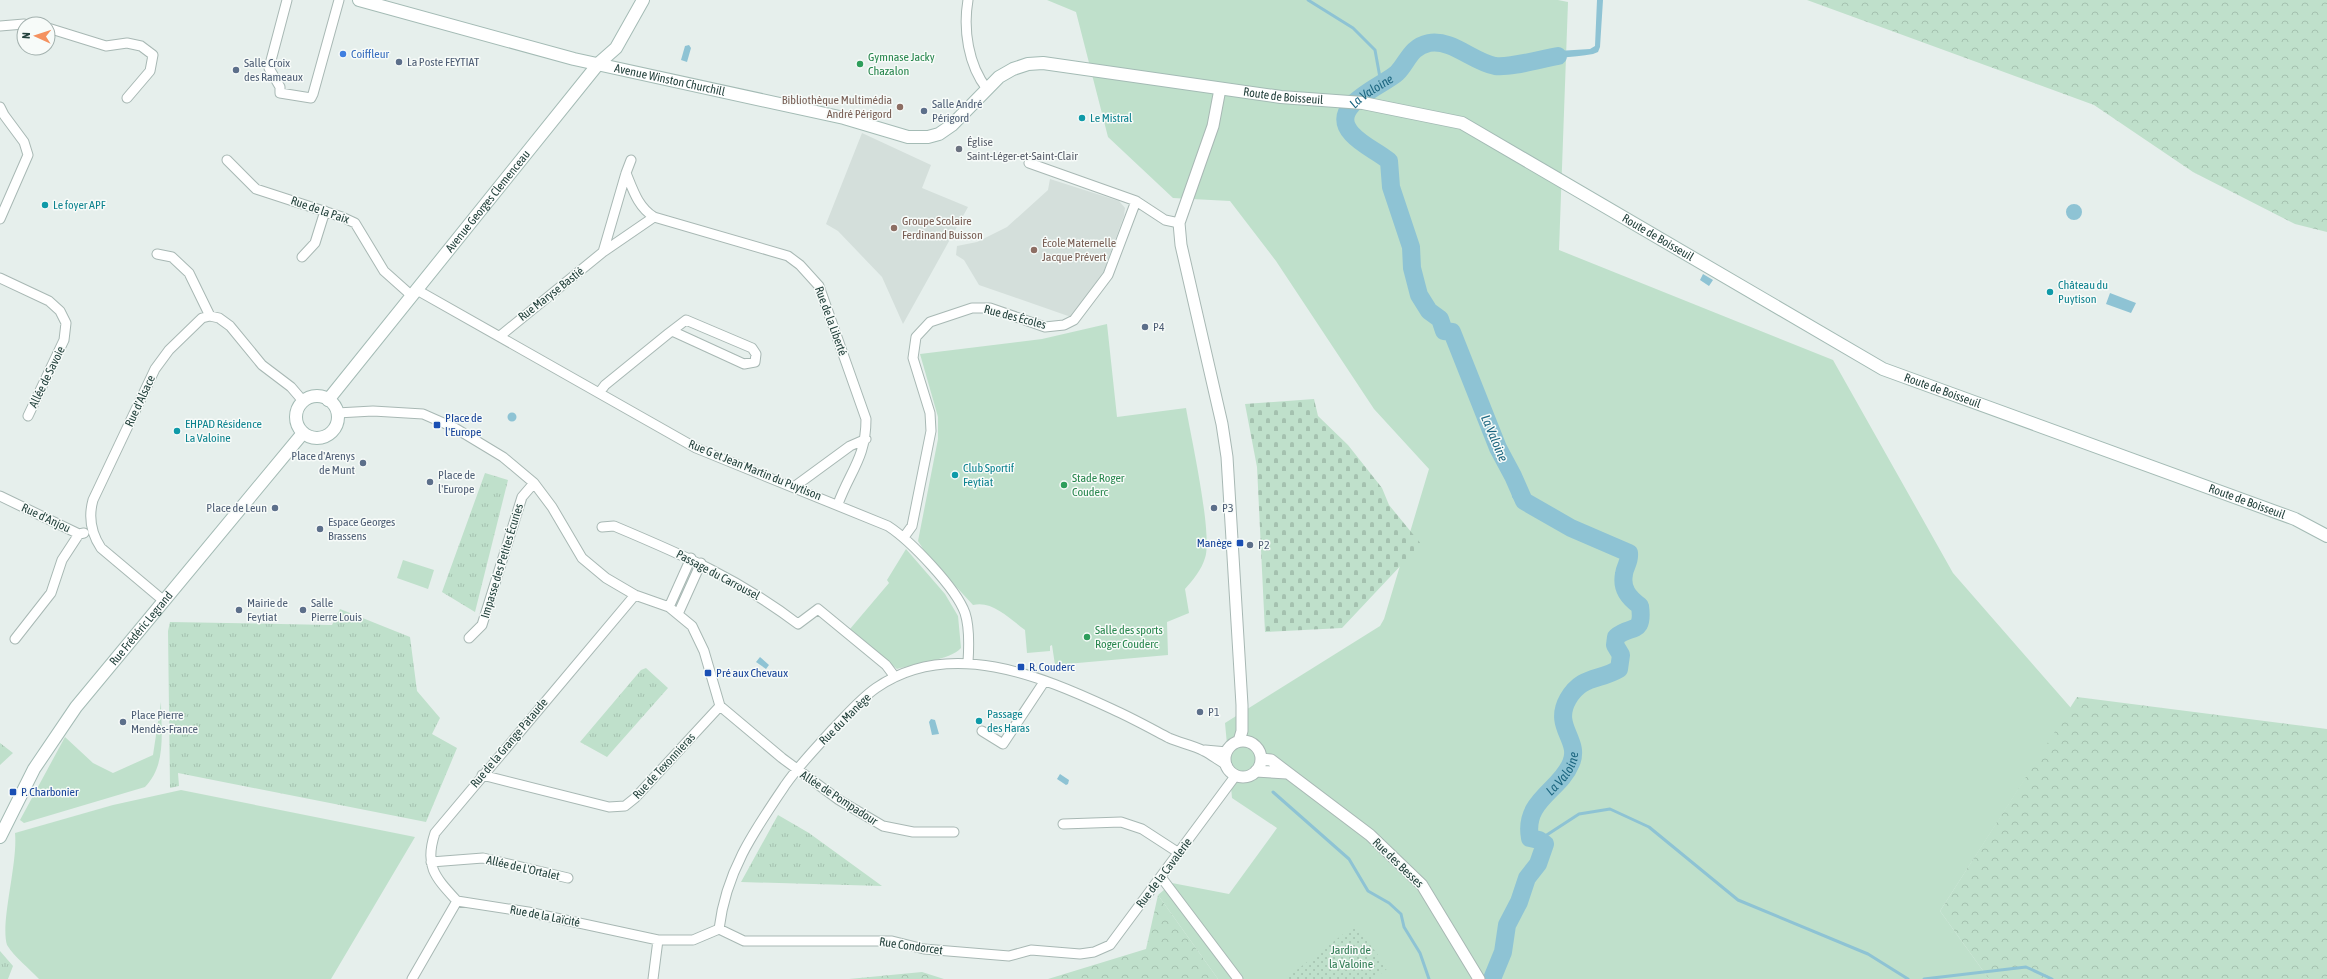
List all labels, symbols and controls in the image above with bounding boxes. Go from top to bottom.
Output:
north arrow [16,16,56,56]
text: N [20,32,32,39]
place label: Coiffleur [351,47,390,61]
marker: Coiffleur [338,49,348,59]
place label: Gymnase Jacky Chazalon [868,50,935,78]
place label: La Poste FEYTIAT [407,55,480,69]
place label: Salle Croix des Rameaux [244,56,303,84]
marker: La Poste FEYTIAT [394,57,404,67]
marker: Gymnase Jacky Chazalon [855,59,865,69]
street label: Avenue Winston Churchill [613,61,727,99]
marker: Salle Croix des Rameaux [231,65,241,75]
water label: La Valoine [1346,71,1396,111]
street label: Route de Boisseuil [1242,85,1325,107]
place label: Bibliothèque Multimédia André Périgord [782,93,892,121]
place label: Salle André Périgord [932,97,982,125]
marker: Bibliothèque Multimédia André Périgord [895,102,905,112]
marker: Salle André Périgord [919,106,929,116]
place label: Le Mistral [1090,111,1133,125]
marker: Le Mistral [1077,113,1087,123]
place label: Église Saint-Léger-et-Saint-Clair [967,135,1078,163]
marker: Église Saint-Léger-et-Saint-Clair [954,144,964,154]
street label: Avenue Georges Clemenceau [443,147,533,255]
street label: Rue de la Paix [289,193,351,227]
place label: Le foyer APF [53,198,106,212]
marker: Le foyer APF [40,200,50,210]
street label: Route de Boisseuil [1620,211,1697,264]
place label: Groupe Scolaire Ferdinand Buisson [902,214,983,242]
marker: Groupe Scolaire Ferdinand Buisson [889,223,899,233]
place label: École Maternelle Jacque Prévert [1042,236,1116,264]
marker: École Maternelle Jacque Prévert [1029,245,1039,255]
street label: Rue Maryse Bastié [515,264,587,324]
place label: Château du Puytison [2058,278,2108,306]
street label: Rue de la Liberté [812,284,850,358]
marker: Château du Puytison [2045,287,2055,297]
street label: Rue des Écoles [982,302,1048,332]
place label: P4 [1153,320,1165,334]
marker: P4 [1140,322,1150,332]
street label: Allée de Savoie [26,344,68,410]
street label: Route de Boisseuil [1902,370,1983,411]
street label: Rue d'Alsace [122,373,158,429]
place label: PIace de l'Europe [445,411,482,439]
water label: La Valoine [1478,413,1511,464]
place label: EHPAD Résidence La Valoine [185,417,262,445]
marker: PIace de l'Europe [432,420,442,430]
marker: EHPAD Résidence La Valoine [172,426,182,436]
street label: Rue G et Jean Martin du Puytison [686,437,824,503]
place label: Place d'Arenys de Munt [291,449,356,477]
marker: Place d'Arenys de Munt [358,458,368,468]
place label: Club Sportif Feytiat [963,461,1015,489]
place label: Place de l'Europe [438,468,475,496]
marker: Club Sportif Feytiat [950,470,960,480]
place label: Stade Roger Couderc [1072,471,1125,499]
marker: Place de l'Europe [425,477,435,487]
marker: Stade Roger Couderc [1059,480,1069,490]
street label: Route de Boisseuil [2207,481,2288,522]
street label: Rue d'Anjou [19,501,73,536]
place label: Place de Leun [206,501,267,515]
place label: P3 [1222,501,1234,515]
street label: Impasse des Petites Écuries [478,502,526,620]
marker: Place de Leun [270,503,280,513]
marker: P3 [1209,503,1219,513]
place label: Espace Georges Brassens [328,515,395,543]
marker: Espace Georges Brassens [315,524,325,534]
place label: Manège [1197,536,1232,550]
marker: Manège [1235,538,1245,548]
place label: P2 [1258,538,1270,552]
marker: P2 [1245,540,1255,550]
street label: Passage du Carrousel [674,547,763,603]
street label: Rue Frédéric Legrand [106,589,176,668]
place label: Mairie de Feytiat [247,596,288,624]
place label: Salle Pierre Louis [311,596,362,624]
marker: Mairie de Feytiat [234,605,244,615]
marker: Salle Pierre Louis [298,605,308,615]
place label: Salle des sports Roger Couderc [1095,623,1163,651]
marker: Salle des sports Roger Couderc [1082,632,1092,642]
place label: R. Couderc [1029,660,1075,674]
marker: R. Couderc [1016,662,1026,672]
place label: Pré aux Chevaux [716,666,788,680]
marker: Pré aux Chevaux [703,668,713,678]
street label: Rue du Manège [816,690,874,748]
street label: Rue de la Grange Pataude [468,695,550,791]
place label: P1 [1208,705,1220,719]
place label: Passage des Haras [987,707,1030,735]
marker: P1 [1195,707,1205,717]
place label: Place Pierre Mendès-France [131,708,198,736]
marker: Passage des Haras [974,716,984,726]
marker: Place Pierre Mendès-France [118,717,128,727]
street label: Rue de Texonnieras [630,730,698,802]
water label: La Valoine [1543,751,1581,798]
street label: Allée de Pompadour [798,768,881,828]
place label: P. Charbonier [21,785,79,799]
marker: P. Charbonier [8,787,18,797]
street label: Rue de la Cavalerie [1133,835,1195,911]
street label: Rue des Besses [1370,835,1426,891]
street label: Allée de L'Ortalet [485,853,562,883]
street label: Rue de la Laïcité [509,902,581,930]
street label: Rue Condorcet [878,935,944,957]
park label: Jardin de la Valoine [1329,943,1373,971]

